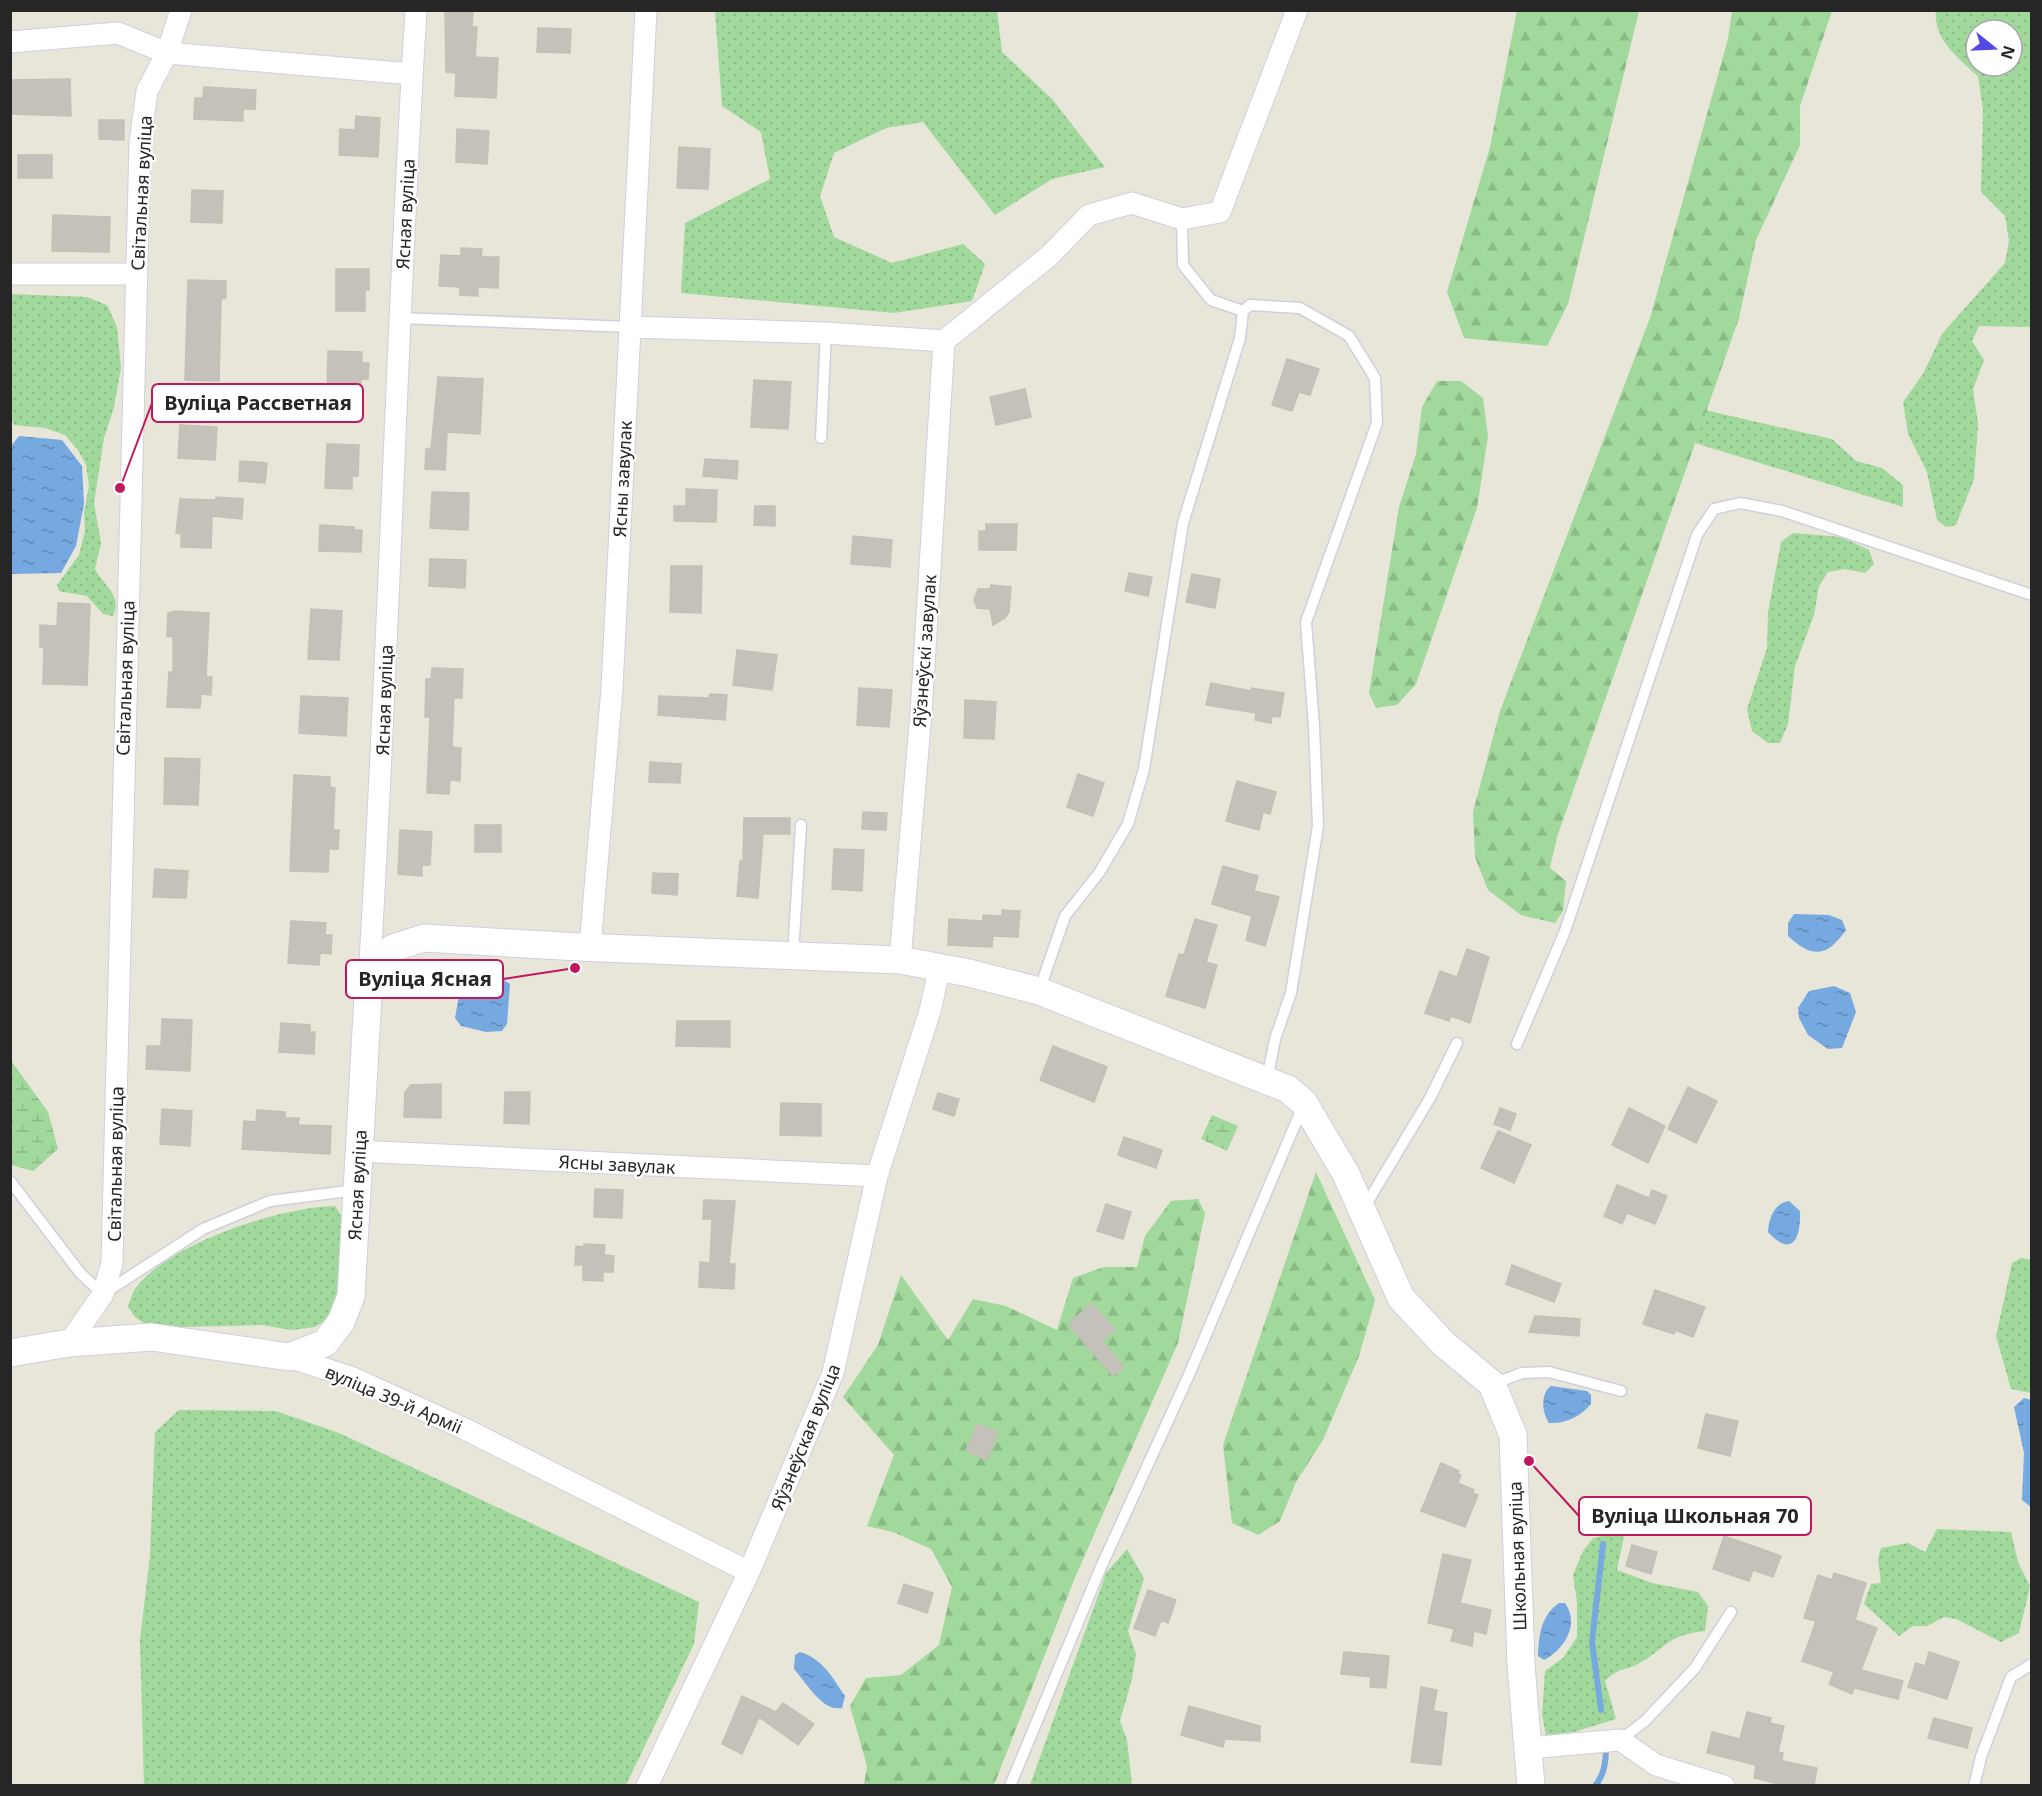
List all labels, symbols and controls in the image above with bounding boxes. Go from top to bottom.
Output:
north arrow [1964,18,2024,78]
text: N [1996,43,2021,62]
street label: Світальная вуліца [125,115,157,271]
street label: Ясная вуліца [390,158,420,270]
callout: Вуліца Рассветная [152,384,363,422]
text: Вуліца Рассветная [164,389,352,416]
street label: Ясны завулак [607,420,637,538]
street label: Яўзнеўскі завулак [907,573,941,728]
street label: Світальная вуліца [110,600,140,756]
street label: Ясная вуліца [370,644,398,756]
callout: Вуліца Ясная [346,960,503,998]
text: Вуліца Ясная [358,965,492,992]
street label: Світальная вуліца [102,1086,128,1242]
street label: Ясная вуліца [342,1129,372,1241]
street label: Ясны завулак [558,1149,676,1179]
street label: вуліца 39-й Арміі [322,1359,466,1439]
street label: Яўзнеўская вуліца [765,1360,845,1514]
street label: Школьная вуліца [1502,1481,1532,1631]
callout: Вуліца Школьная 70 [1579,1497,1811,1535]
text: Вуліца Школьная 70 [1591,1502,1799,1529]

